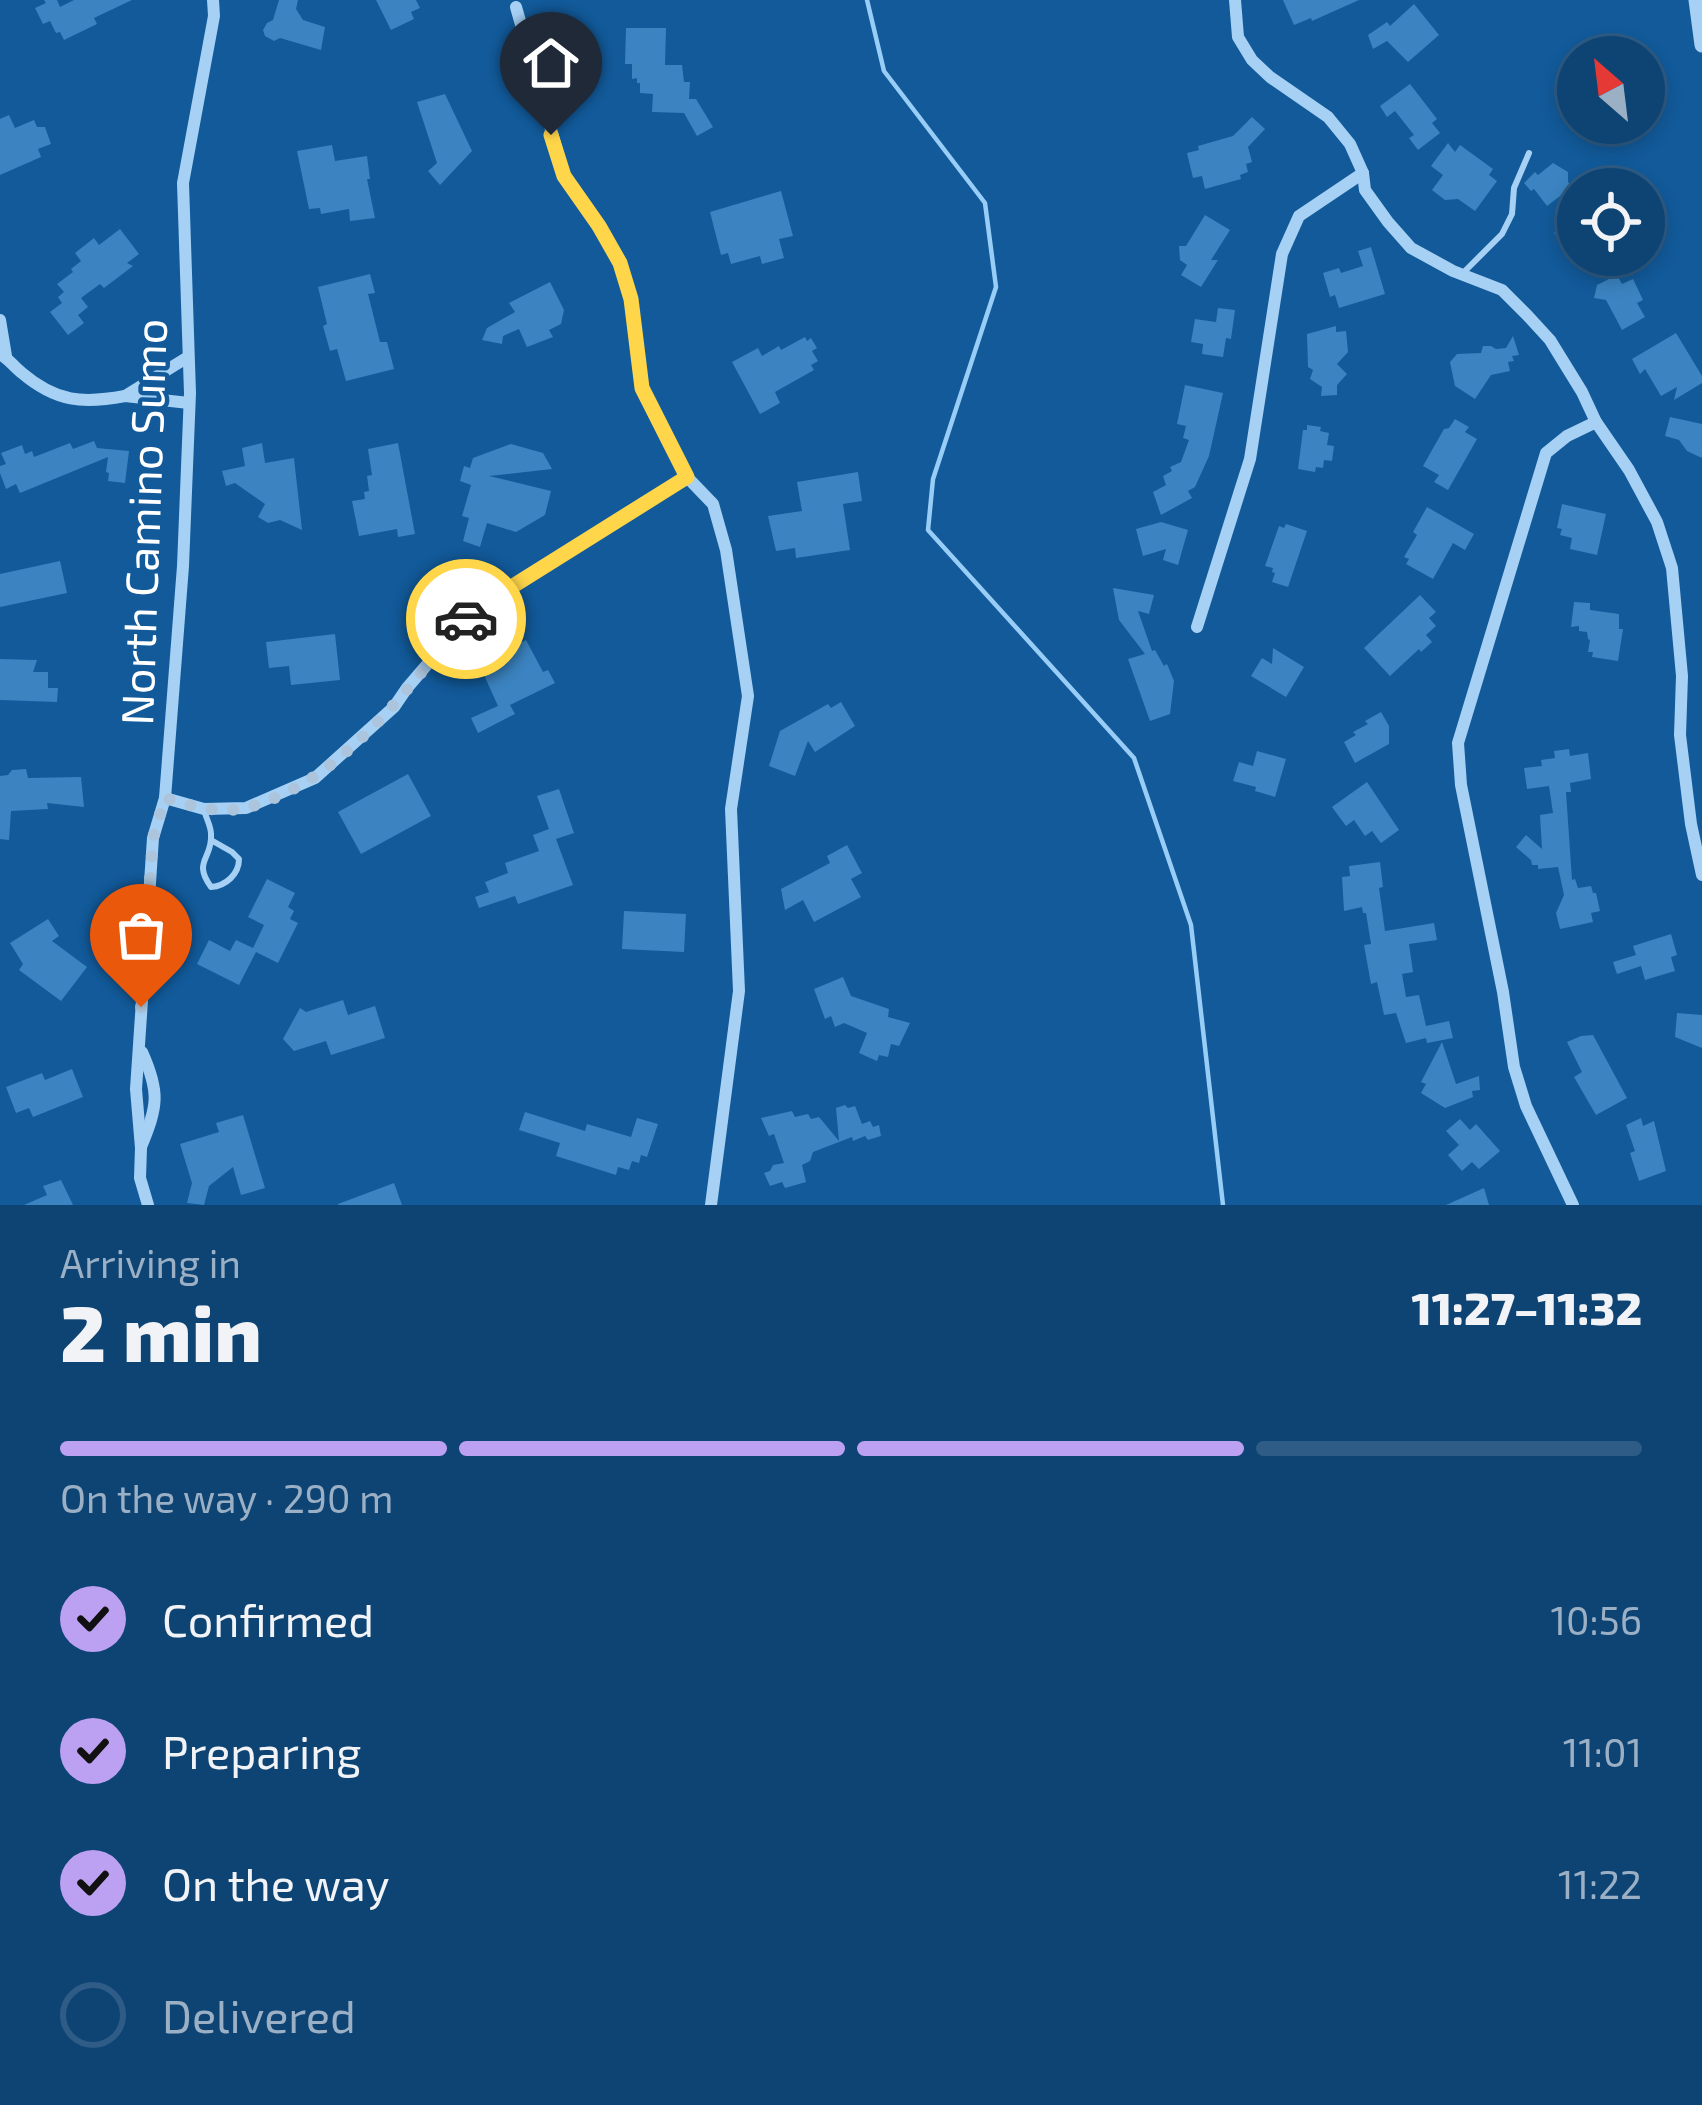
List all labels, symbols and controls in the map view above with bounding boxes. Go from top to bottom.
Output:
pin [500,12,602,135]
icon: home [518,30,584,96]
north arrow [1557,36,1665,144]
map controls [1557,36,1665,276]
button: locate [1557,168,1665,276]
street label: North Camino Sumo [108,318,176,726]
courier [406,559,526,679]
icon: car [433,586,499,652]
pin [90,884,192,1007]
icon: bag [108,902,174,968]
text: Arriving in [60,1239,241,1286]
text: 11:27–11:32 [1411,1280,1642,1334]
text: 2 min [60,1284,262,1378]
text: On the way · 290 m [60,1474,394,1521]
icon: check [60,1586,126,1652]
text: Confirmed [162,1592,374,1646]
text: 10:56 [1551,1596,1642,1643]
icon: check [60,1718,126,1784]
text: Preparing [162,1724,361,1778]
text: 11:01 [1563,1728,1642,1775]
icon: check [60,1850,126,1916]
text: On the way [162,1856,389,1910]
text: 11:22 [1558,1860,1642,1907]
text: Delivered [162,1988,356,2042]

